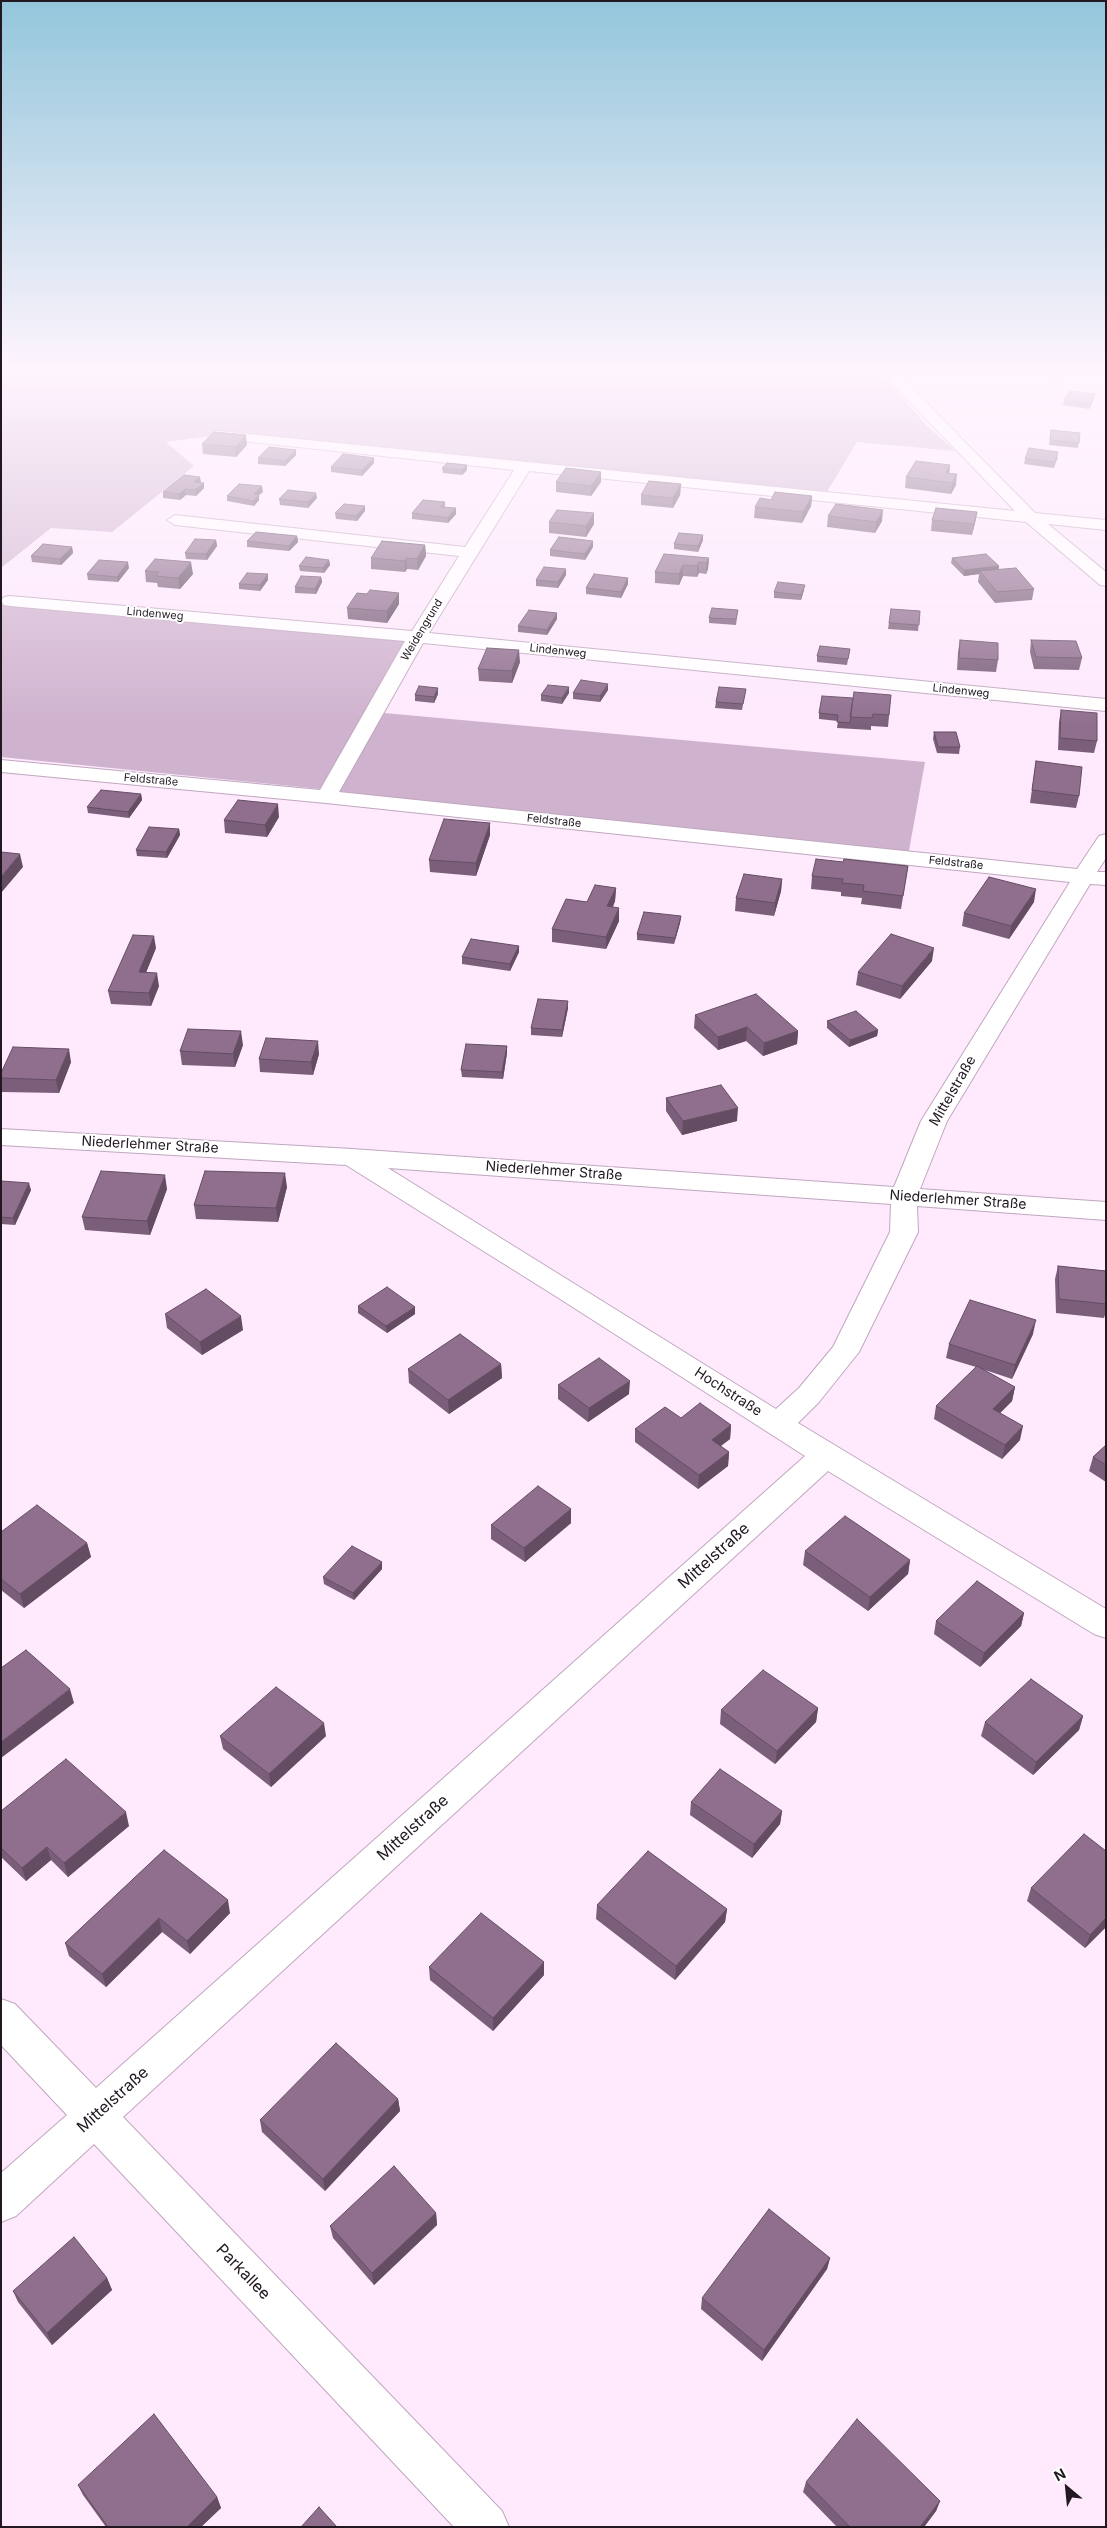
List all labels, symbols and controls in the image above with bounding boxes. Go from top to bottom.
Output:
street label: Weidengrund [398,597,446,663]
street label: Lindenweg [126,605,184,623]
street label: Lindenweg [529,641,587,661]
street label: Lindenweg [932,681,990,701]
street label: Feldstraße [123,771,179,789]
street label: Feldstraße [526,812,582,830]
street label: Feldstraße [928,854,984,872]
street label: Mittelstraße [926,1053,980,1129]
street label: Niederlehmer Straße [81,1133,219,1157]
street label: Niederlehmer Straße [485,1158,623,1184]
street label: Niederlehmer Straße [889,1187,1027,1213]
street label: Hochstraße [691,1364,765,1420]
street label: Mittelstraße [674,1519,754,1593]
street label: Mittelstraße [373,1791,453,1865]
street label: Mittelstraße [73,2063,153,2137]
street label: Parkallee [212,2240,274,2304]
north arrow [1042,2463,1092,2513]
text: N [1051,2464,1068,2484]

